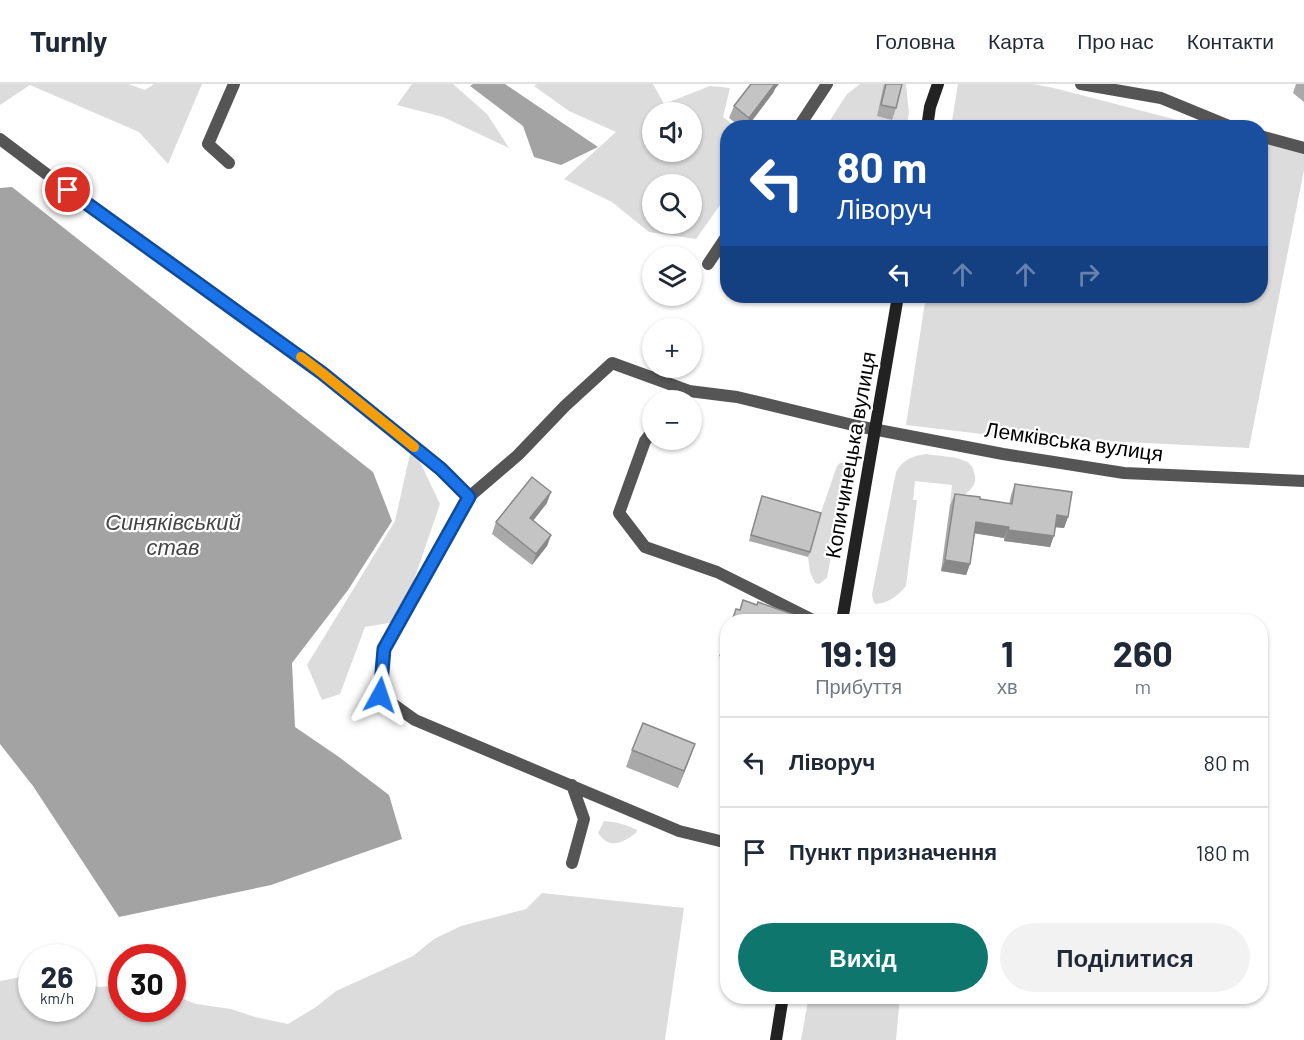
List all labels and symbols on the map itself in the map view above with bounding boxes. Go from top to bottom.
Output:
pin [42,164,93,215]
street label: Копичинецька вулиця [819,349,880,560]
street label: Лемківська вулиця [983,416,1165,465]
water label: Синяківський став [105,508,241,559]
position arrow [348,663,412,727]
speed limit sign: 30 [108,944,186,1022]

